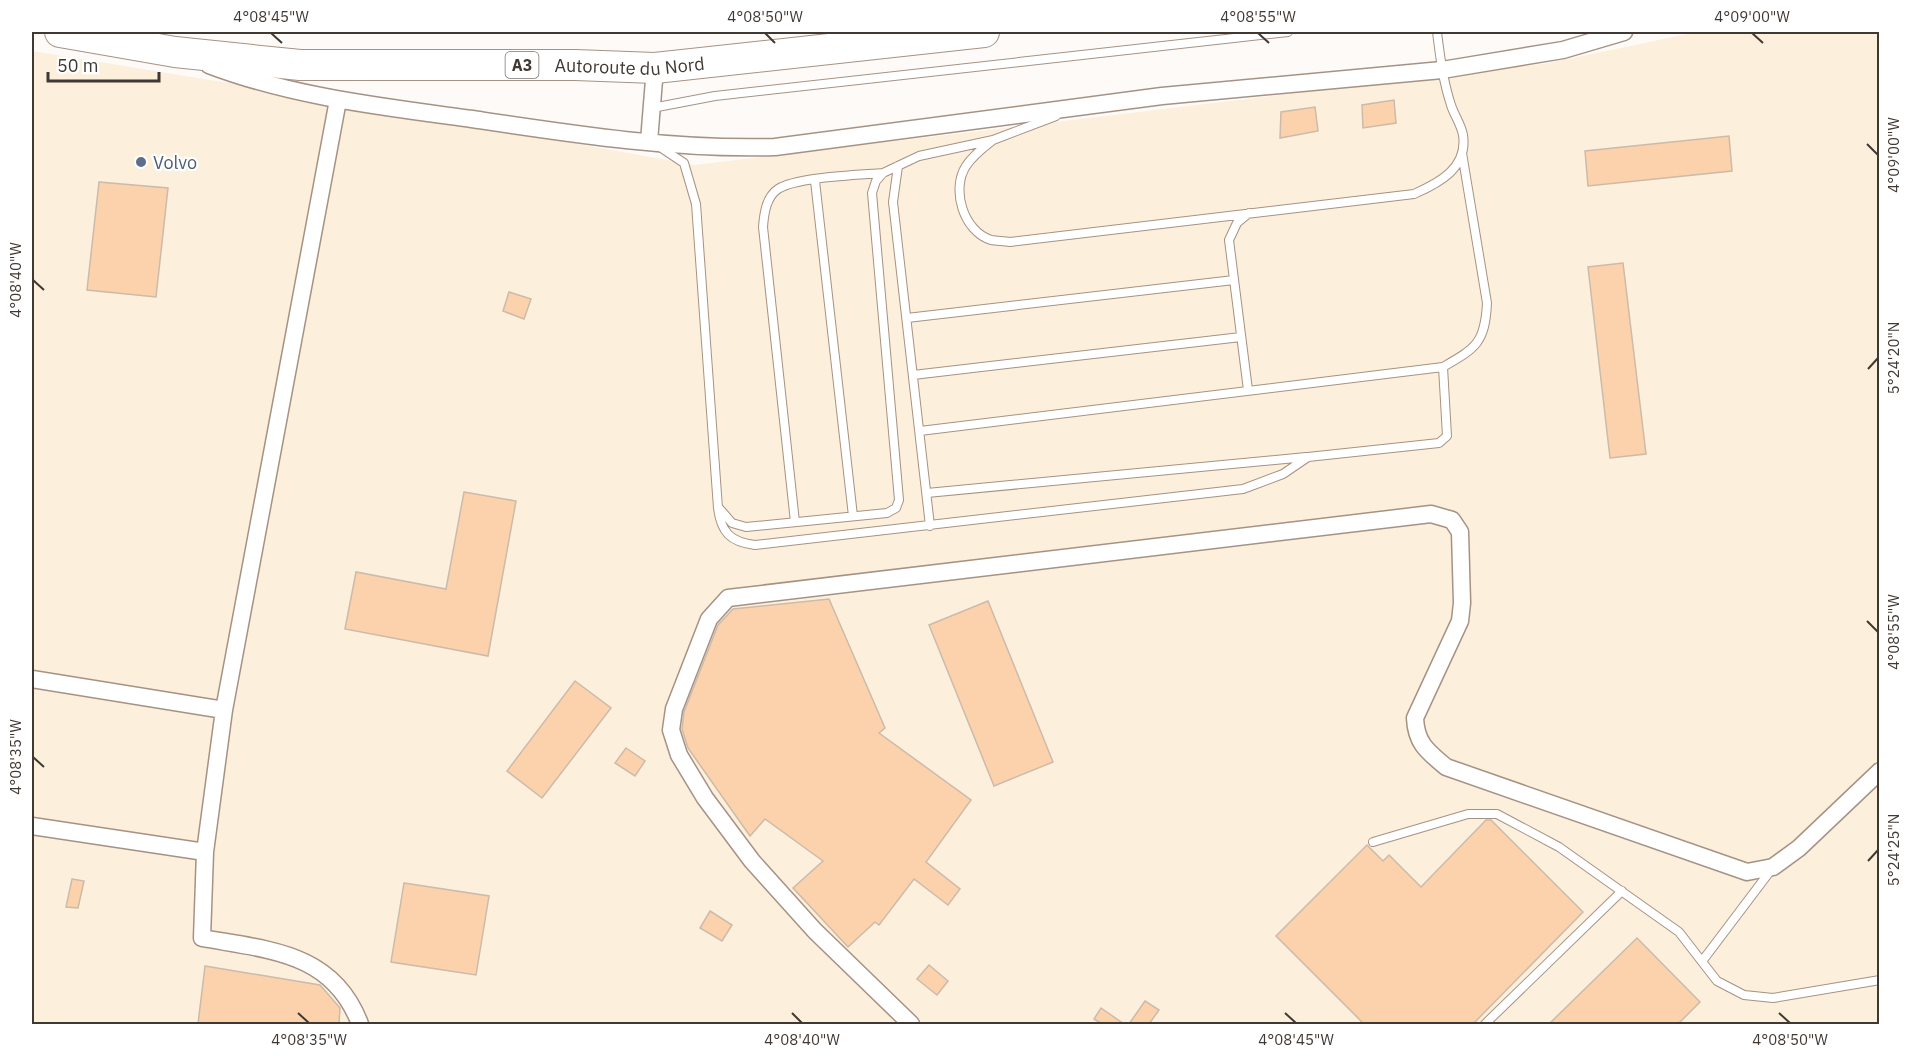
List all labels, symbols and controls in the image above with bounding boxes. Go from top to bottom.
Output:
text: 4°08'45"W [233,7,309,26]
text: 4°08'50"W [727,7,803,26]
text: 4°08'55"W [1220,7,1296,26]
text: 4°09'00"W [1714,7,1790,26]
scale bar [48,45,159,83]
street label: Autoroute du Nord [555,51,706,80]
road number: A3 [506,52,538,78]
text: 50 m [57,54,99,77]
text: 4°09'00"W [1884,117,1903,193]
place label: Volvo [153,151,197,174]
marker: Volvo [134,155,148,169]
text: 4°08'40"W [6,242,25,318]
text: 5°24'20"N [1884,322,1903,394]
text: 4°08'55"W [1884,594,1903,670]
text: 4°08'35"W [6,719,25,795]
text: 5°24'25"N [1884,814,1903,886]
text: 4°08'35"W [271,1030,347,1049]
text: 4°08'40"W [764,1030,840,1049]
text: 4°08'45"W [1258,1030,1334,1049]
text: 4°08'50"W [1752,1030,1828,1049]

